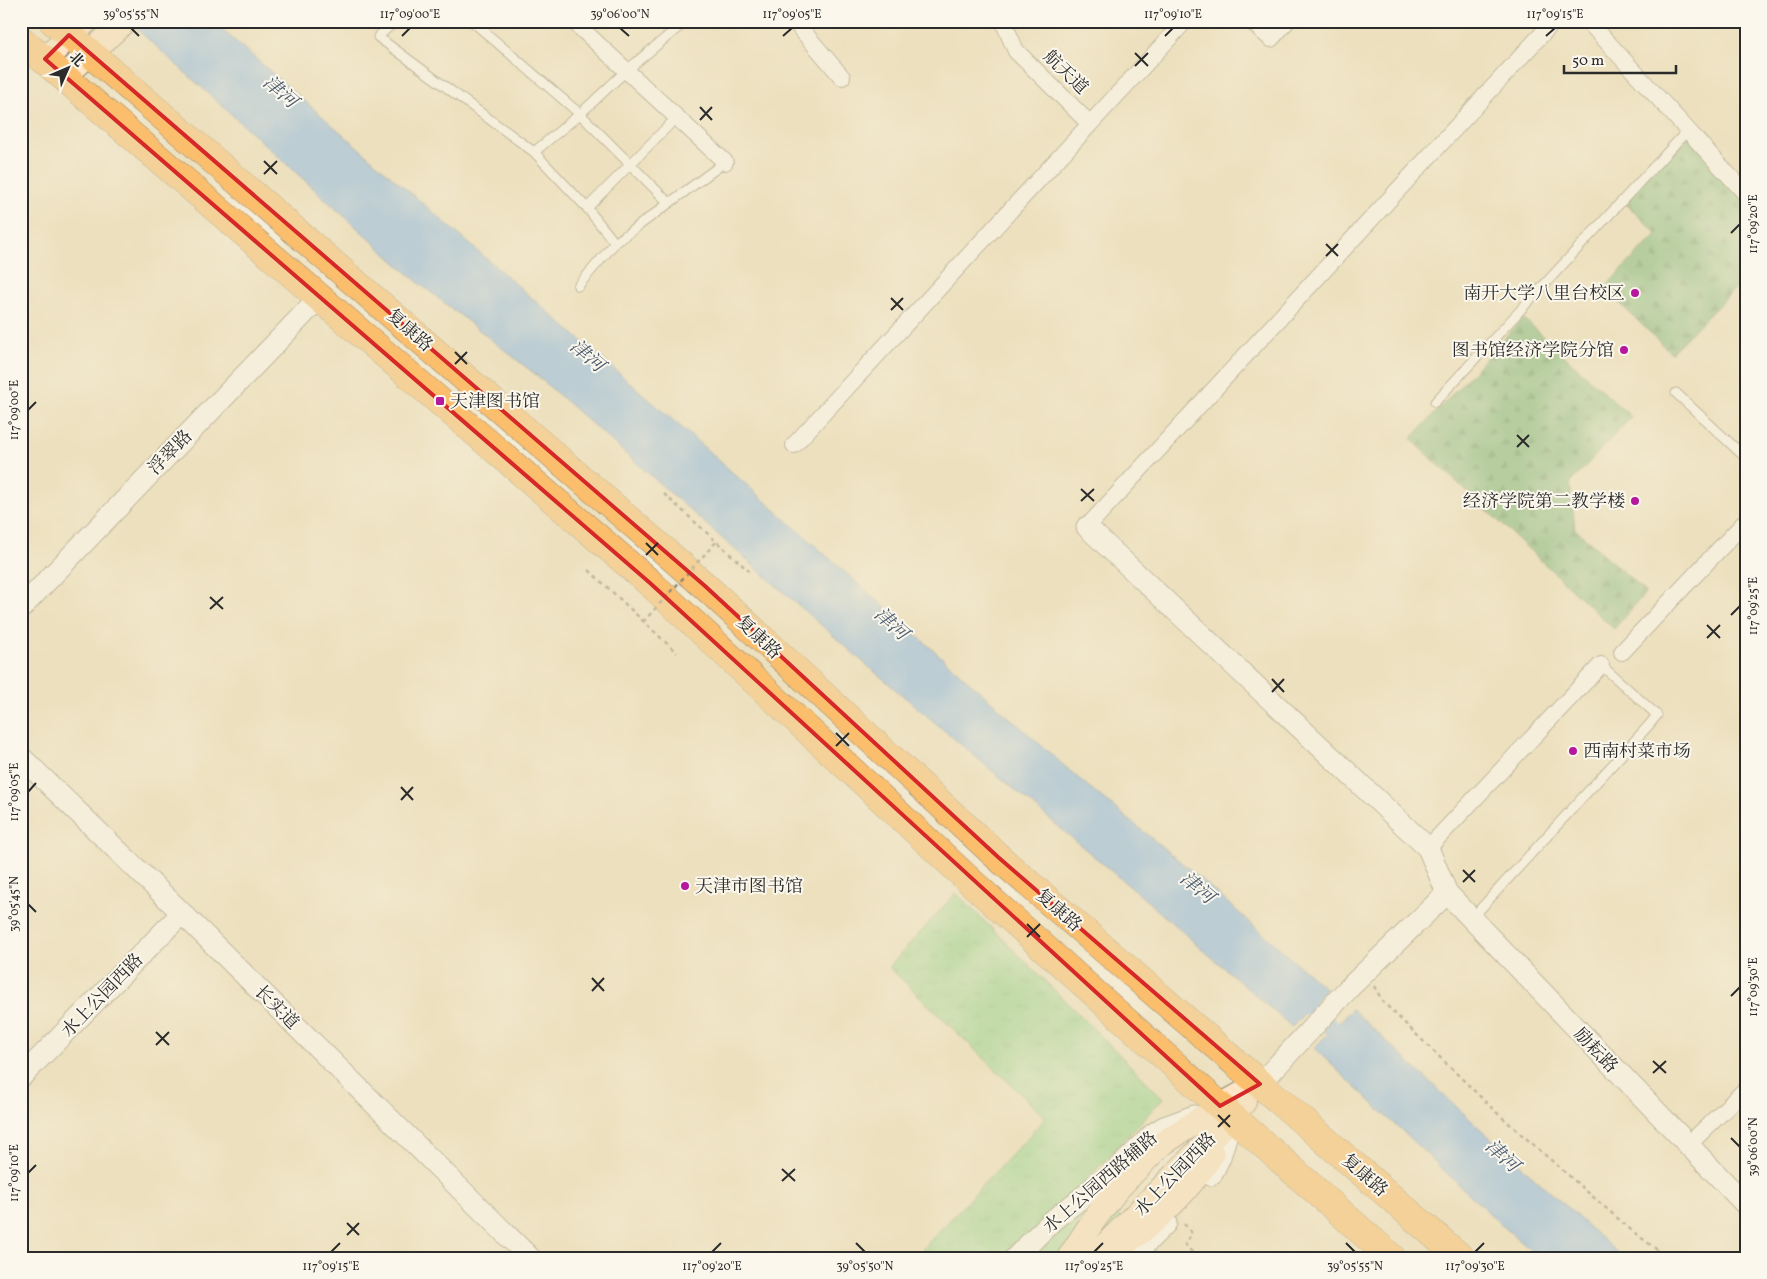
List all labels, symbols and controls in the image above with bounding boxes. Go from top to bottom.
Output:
text: 39°05'55"N [103,7,159,23]
text: 117°09'00"E [380,7,440,23]
text: 39°06'00"N [590,7,650,23]
text: 117°09'05"E [762,7,822,23]
text: 117°09'10"E [1144,7,1202,23]
text: 117°09'15"E [1527,7,1583,23]
north arrow [42,42,92,92]
scale bar [1564,42,1677,74]
street label: 航天道 [1037,45,1093,101]
text: 北 [64,48,88,72]
text: 50 m [1572,51,1604,72]
water label: 津河 [257,70,305,117]
text: 117°09'20"E [1746,194,1762,254]
place label: 南开大学八里台校区 [1463,282,1625,307]
marker: 南开大学八里台校区 [1629,287,1641,299]
street label: 复康路 [380,304,438,358]
water label: 津河 [564,334,612,381]
place label: 图书馆经济学院分馆 [1452,339,1614,364]
marker: 图书馆经济学院分馆 [1618,344,1630,356]
text: 117°09'00"E [7,380,23,440]
place label: 天津图书馆 [450,390,540,415]
marker: 天津图书馆 [434,395,446,407]
street label: 浮翠路 [143,425,199,481]
place label: 经济学院第二教学楼 [1463,490,1625,515]
marker: 经济学院第二教学楼 [1629,495,1641,507]
text: 117°09'25"E [1746,577,1762,635]
water label: 津河 [868,602,916,649]
street label: 复康路 [730,611,786,666]
place label: 西南村菜市场 [1583,740,1691,765]
marker: 西南村菜市场 [1567,745,1579,757]
text: 117°09'05"E [7,762,23,822]
water label: 津河 [1174,866,1222,913]
place label: 天津市图书馆 [695,875,803,900]
text: 39°05'45"N [7,876,23,932]
marker: 天津市图书馆 [679,880,691,892]
street label: 复康路 [1029,884,1087,938]
street label: 水上公园西路 [57,949,150,1044]
text: 117°09'30"E [1746,957,1762,1017]
street label: 长实道 [248,980,304,1036]
street label: 励耘路 [1567,1023,1623,1079]
text: 39°06'00"N [1746,1117,1762,1177]
street label: 水上公园西路辅路 [1038,1126,1164,1240]
street label: 水上公园西路 [1130,1128,1223,1223]
water label: 津河 [1479,1134,1527,1181]
text: 117°09'10"E [7,1144,23,1202]
street label: 复康路 [1335,1149,1393,1203]
text: 117°09'15"E [303,1259,359,1275]
text: 117°09'20"E [682,1259,742,1275]
text: 39°05'50"N [837,1259,894,1275]
text: 117°09'25"E [1065,1259,1123,1275]
text: 39°05'55"N [1327,1259,1383,1275]
text: 117°09'30"E [1445,1259,1505,1275]

